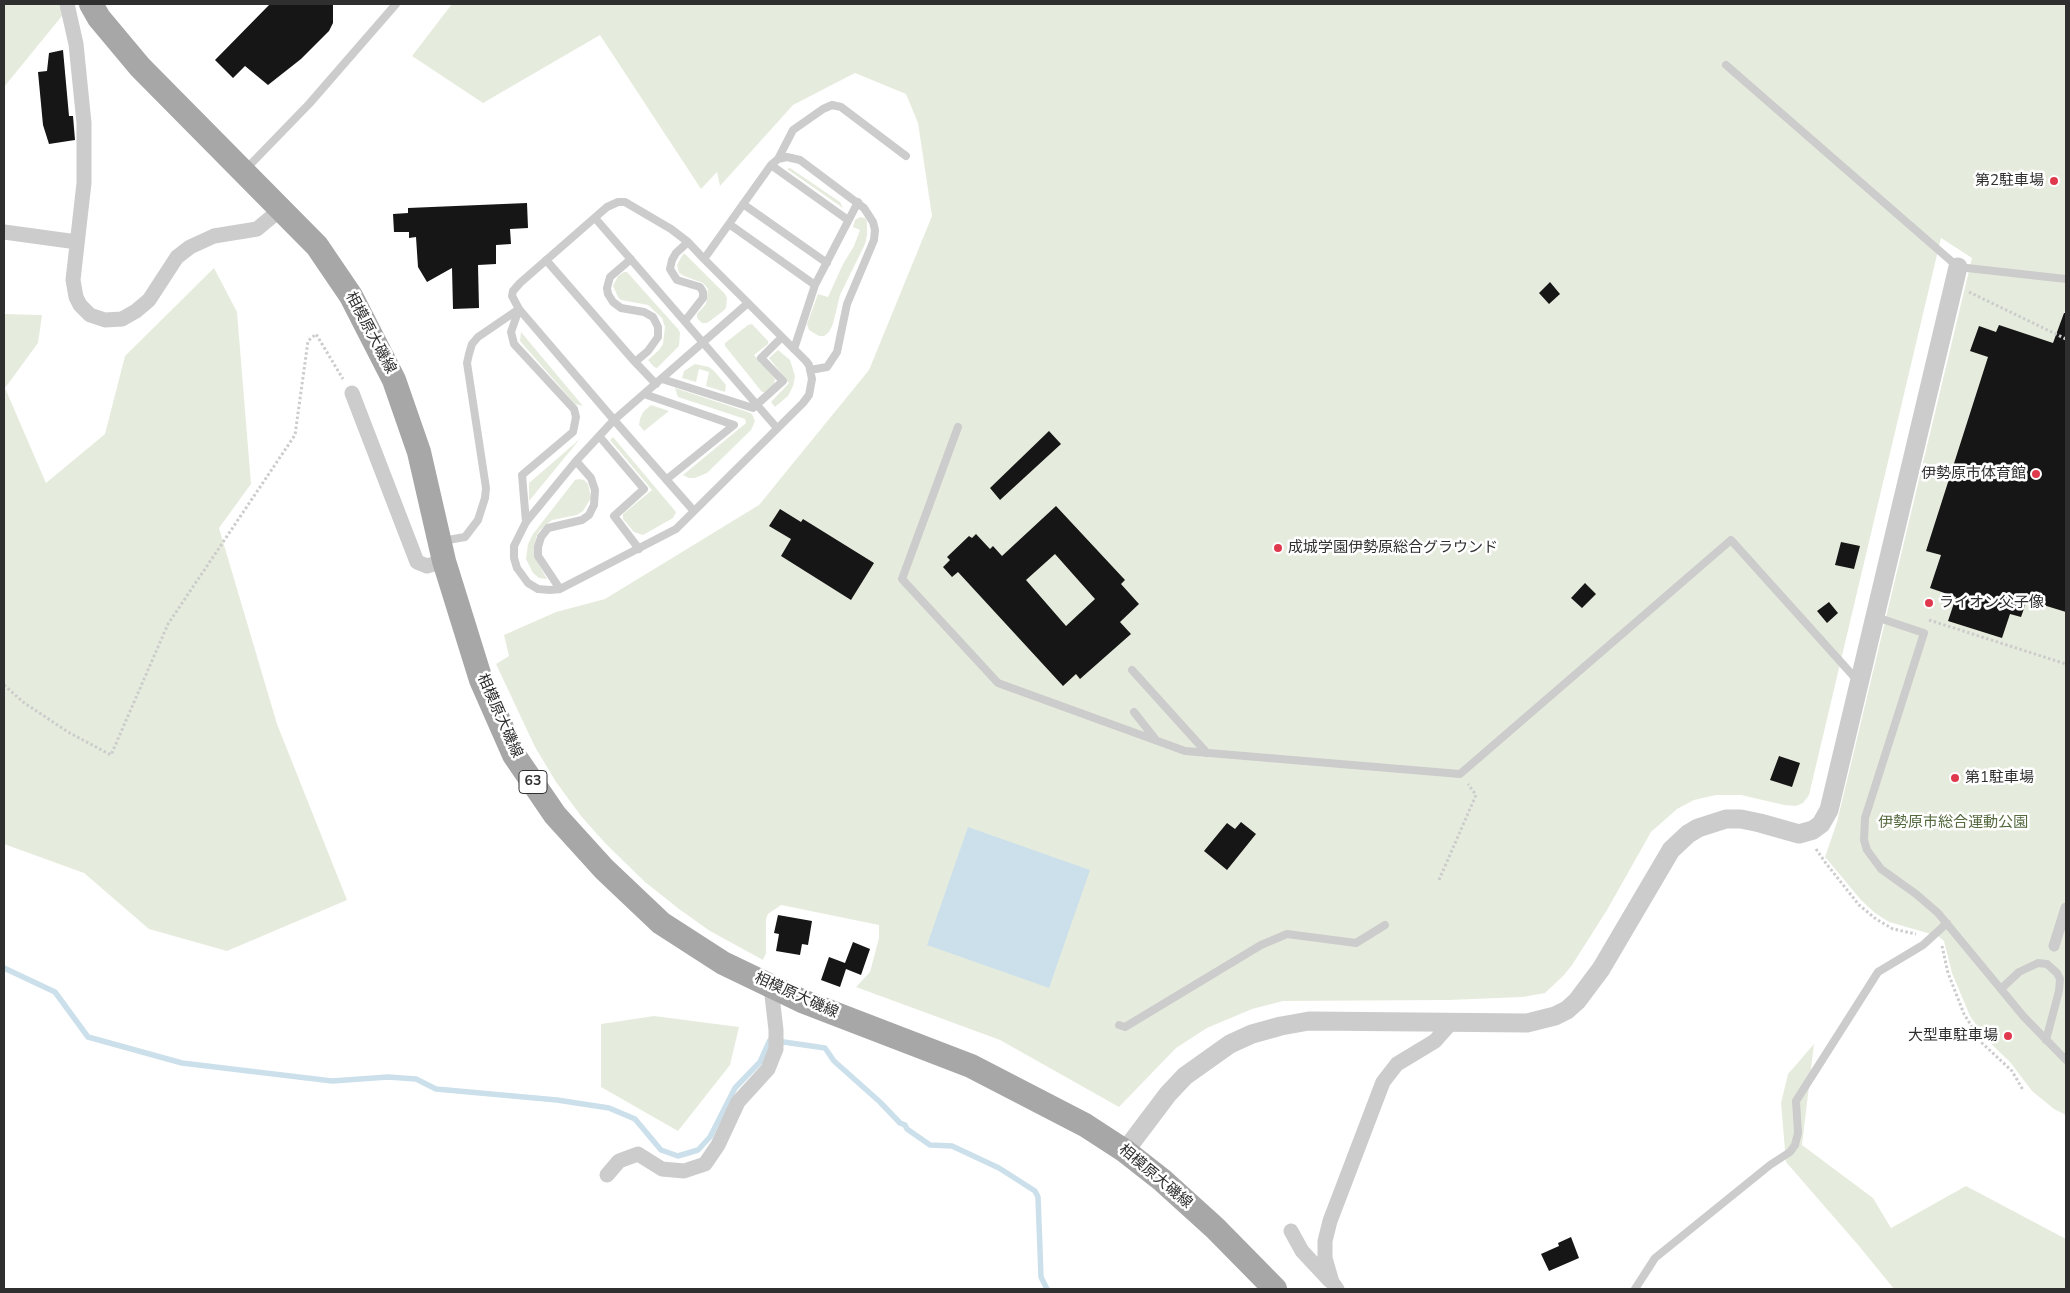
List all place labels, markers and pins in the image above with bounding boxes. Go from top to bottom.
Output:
place label: 第2駐車場 [1975,172,2044,190]
marker: 第2駐車場 [2048,175,2060,187]
place label: 伊勢原市体育館 [1921,465,2026,483]
marker: 伊勢原市体育館 [2030,468,2042,480]
place label: 成城学園伊勢原総合グラウンド [1288,539,1498,557]
marker: 成城学園伊勢原総合グラウンド [1272,542,1284,554]
place label: ライオン父子像 [1939,594,2044,612]
marker: ライオン父子像 [1923,597,1935,609]
place label: 第1駐車場 [1965,769,2034,787]
marker: 第1駐車場 [1949,772,1961,784]
place label: 大型車駐車場 [1908,1027,1998,1045]
marker: 大型車駐車場 [2002,1030,2014,1042]

